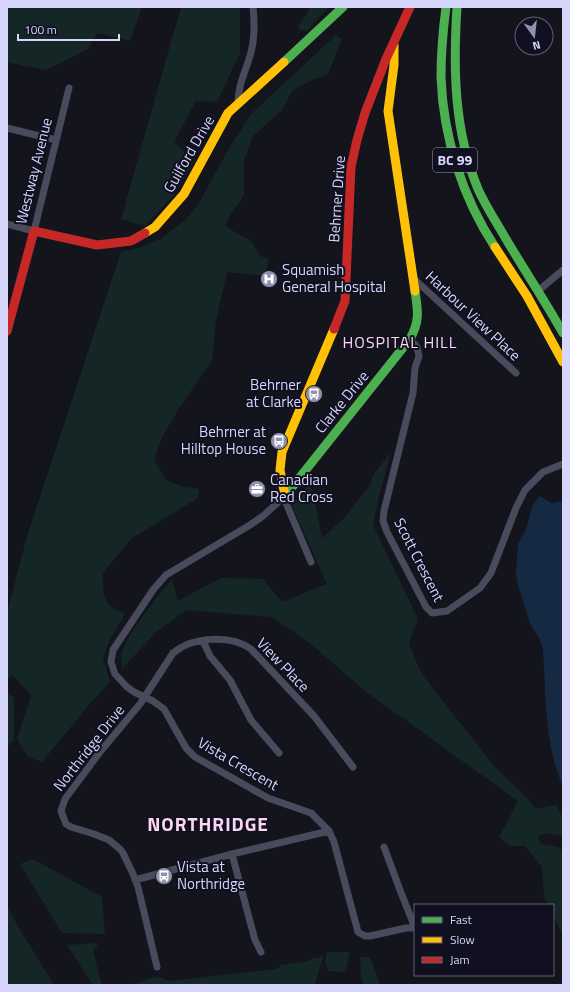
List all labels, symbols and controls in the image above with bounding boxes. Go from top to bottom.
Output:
scale bar [18,16,119,42]
north arrow [514,16,554,56]
text: 100 m [24,20,57,39]
text: N [531,37,542,54]
street label: Guilford Drive [157,111,220,197]
street label: Westway Avenue [9,115,58,227]
road number: BC 99 [433,148,477,172]
street label: Behrner Drive [322,155,351,243]
place label: Squamish General Hospital [282,258,386,298]
street label: Harbour View Place [420,265,526,366]
hospital icon: Squamish General Hospital [259,269,279,289]
district label: HOSPITAL HILL [343,330,457,354]
street label: Clarke Drive [309,365,374,438]
place label: Behrner at Clarke [246,373,301,413]
bus stop icon: Behrner at Clarke [304,384,324,404]
place label: Behrner at Hilltop House [181,420,267,460]
bus stop icon: Behrner at Hilltop House [269,431,289,451]
place label: Canadian Red Cross [270,468,333,508]
office icon: Canadian Red Cross [247,479,267,499]
street label: Scott Crescent [388,514,451,606]
street label: View Place [251,632,315,697]
street label: Northridge Drive [47,700,130,796]
street label: Vista Crescent [194,731,284,796]
district label: NORTHRIDGE [147,809,269,838]
place label: Vista at Northridge [177,855,245,895]
bus stop icon: Vista at Northridge [154,866,174,886]
legend [414,904,554,976]
text: Fast [450,910,473,929]
text: Slow [450,930,475,949]
text: Jam [450,950,470,969]

